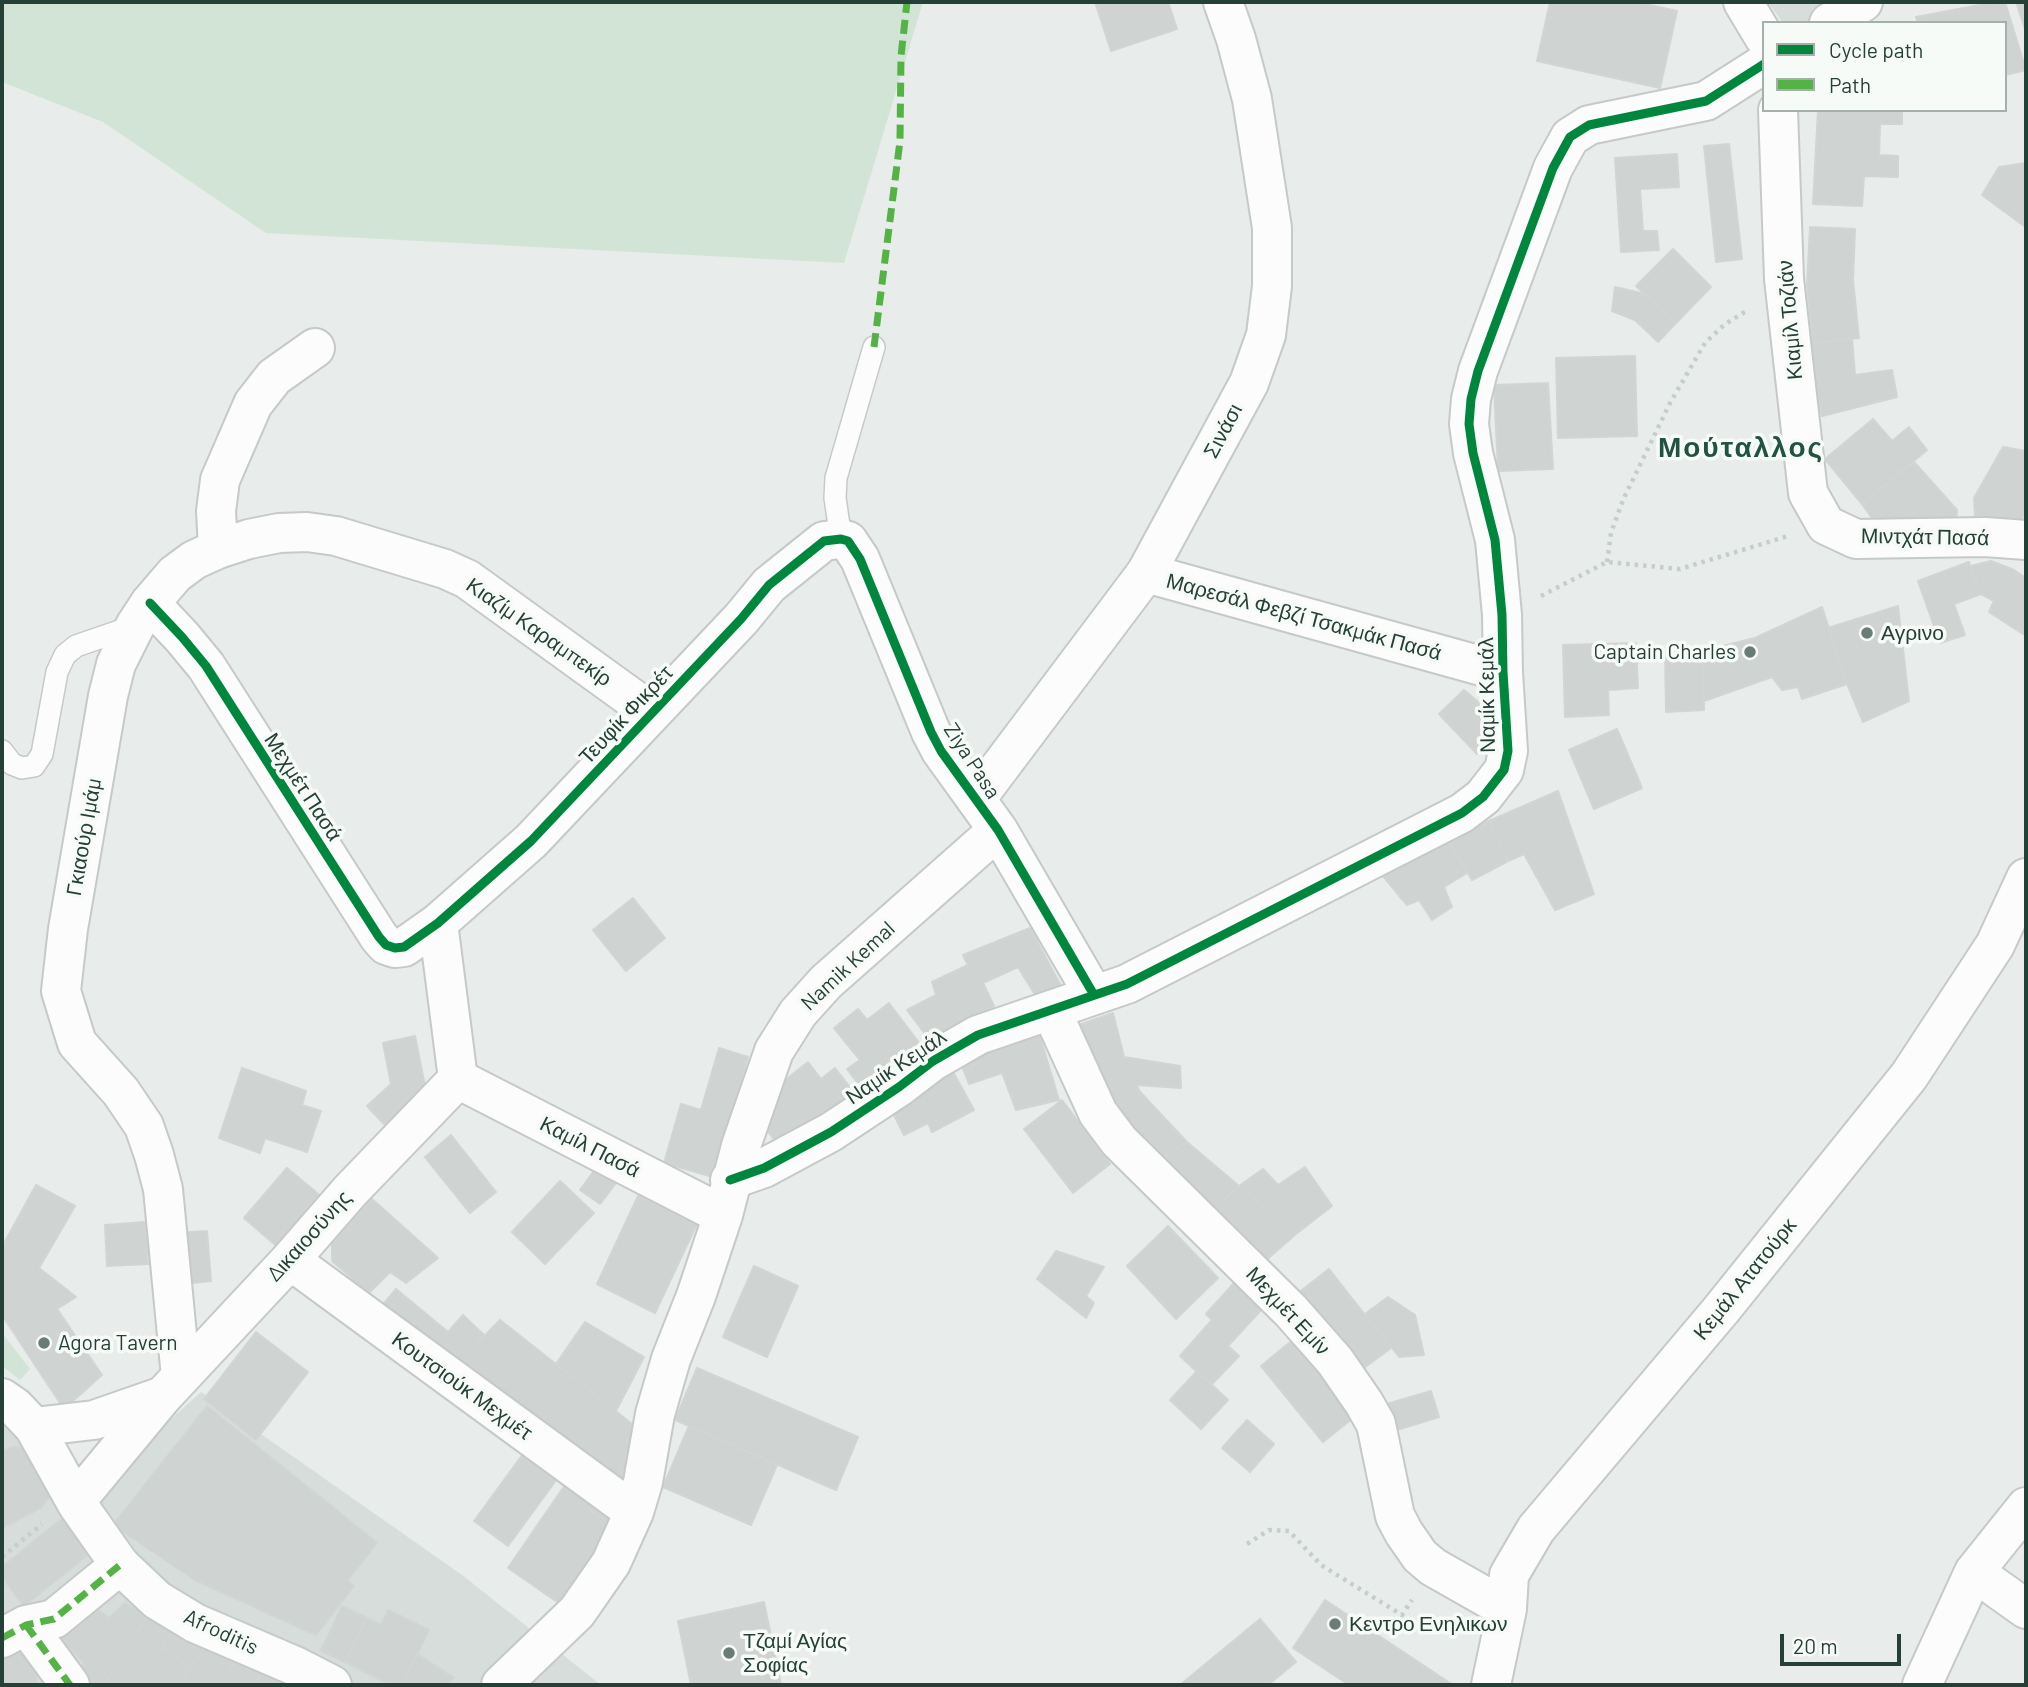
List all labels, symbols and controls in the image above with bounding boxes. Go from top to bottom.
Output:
legend [1762,21,2007,112]
text: Cycle path [1829,37,1923,62]
text: Path [1829,72,1871,97]
street label: Κιαμίλ Τοζιάν [1772,259,1808,381]
street label: Σινάσι [1198,400,1248,462]
district label: Μούταλλος [1659,431,1823,465]
street label: Μιντχάτ Πασά [1861,523,1989,551]
street label: Μαρεσάλ Φεβζί Τσακμάκ Πασά [1164,568,1444,666]
street label: Κιαζίμ Καραμπεκίρ [461,572,617,692]
place label: Αγρινο [1881,620,1944,646]
marker: Αγρινο [1859,625,1875,641]
street label: Ναμίκ Κεμάλ [1473,637,1501,753]
place label: Captain Charles [1593,639,1736,665]
marker: Captain Charles [1742,644,1758,660]
street label: Τευφίκ Φικρέτ [574,660,678,770]
street label: Ziya Pasa [938,718,1006,804]
street label: Μεχμέτ Πασά [259,728,347,846]
street label: Γκιαούρ Ιμάμ [61,776,107,898]
street label: Namik Kemal [796,916,900,1016]
street label: Ναμίκ Κεμάλ [841,1024,951,1110]
street label: Καμίλ Πασά [536,1111,644,1183]
street label: Δικαιοσύνης [262,1185,356,1287]
street label: Κεμάλ Ατατούρκ [1688,1213,1802,1345]
street label: Μεχμέτ Εμίν [1241,1262,1335,1360]
street label: Κουτσιούκ Μεχμέτ [387,1327,537,1445]
place label: Agora Tavern [58,1330,178,1356]
marker: Agora Tavern [36,1335,52,1351]
street label: Afroditis [180,1604,262,1660]
place label: Κεντρο Ενηλικων [1349,1611,1507,1637]
marker: Κεντρο Ενηλικων [1327,1616,1343,1632]
scale bar [1783,1620,1904,1664]
place label: Τζαμί Αγίας Σοφίας [743,1628,847,1678]
text: 20 m [1793,1633,1838,1658]
marker: Τζαμί Αγίας Σοφίας [721,1645,737,1661]

